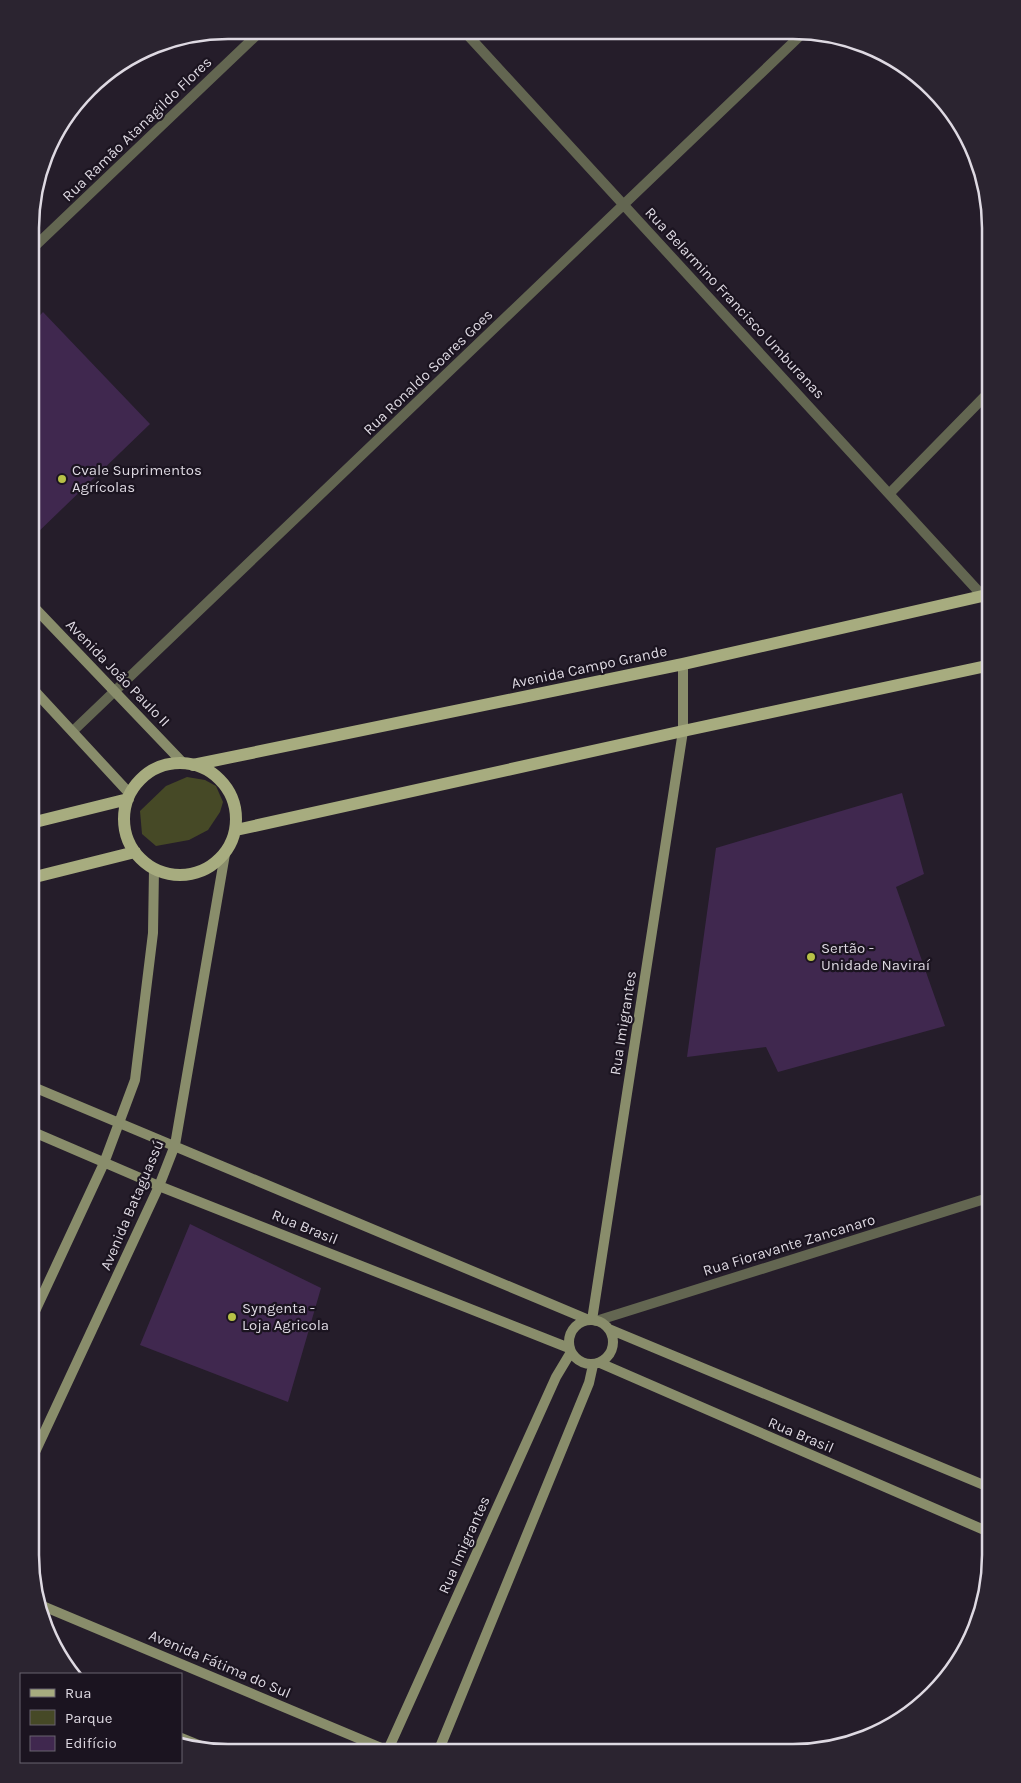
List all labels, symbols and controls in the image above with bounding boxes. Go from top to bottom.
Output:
street label: Rua Ramão Atanagildo Flores [59,53,215,205]
street label: Rua Belarmino Francisco Umburanas [641,204,829,402]
street label: Rua Ronaldo Soares Goes [359,305,497,439]
place label: Cvale Suprimentos Agrícolas [72,461,202,496]
marker: Cvale Suprimentos Agrícolas [56,473,68,485]
street label: Avenida João Paulo II [62,616,174,730]
street label: Avenida Campo Grande [509,642,669,692]
place label: Sertão - Unidade Naviraí [821,939,931,974]
marker: Sertão - Unidade Naviraí [805,951,817,963]
street label: Rua Imigrantes [606,970,640,1076]
street label: Avenida Bataguassú [96,1137,168,1273]
street label: Rua Brasil [269,1206,341,1248]
street label: Rua Fioravante Zancanaro [701,1210,877,1280]
place label: Syngenta - Loja Agricola [242,1299,329,1334]
marker: Syngenta - Loja Agricola [226,1311,238,1323]
street label: Rua Brasil [765,1413,837,1457]
street label: Rua Imigrantes [434,1493,494,1597]
street label: Avenida Fátima do Sul [146,1626,294,1702]
legend [20,1673,182,1763]
text: Rua [65,1684,92,1702]
text: Parque [65,1709,113,1727]
text: Edifício [65,1734,117,1752]

